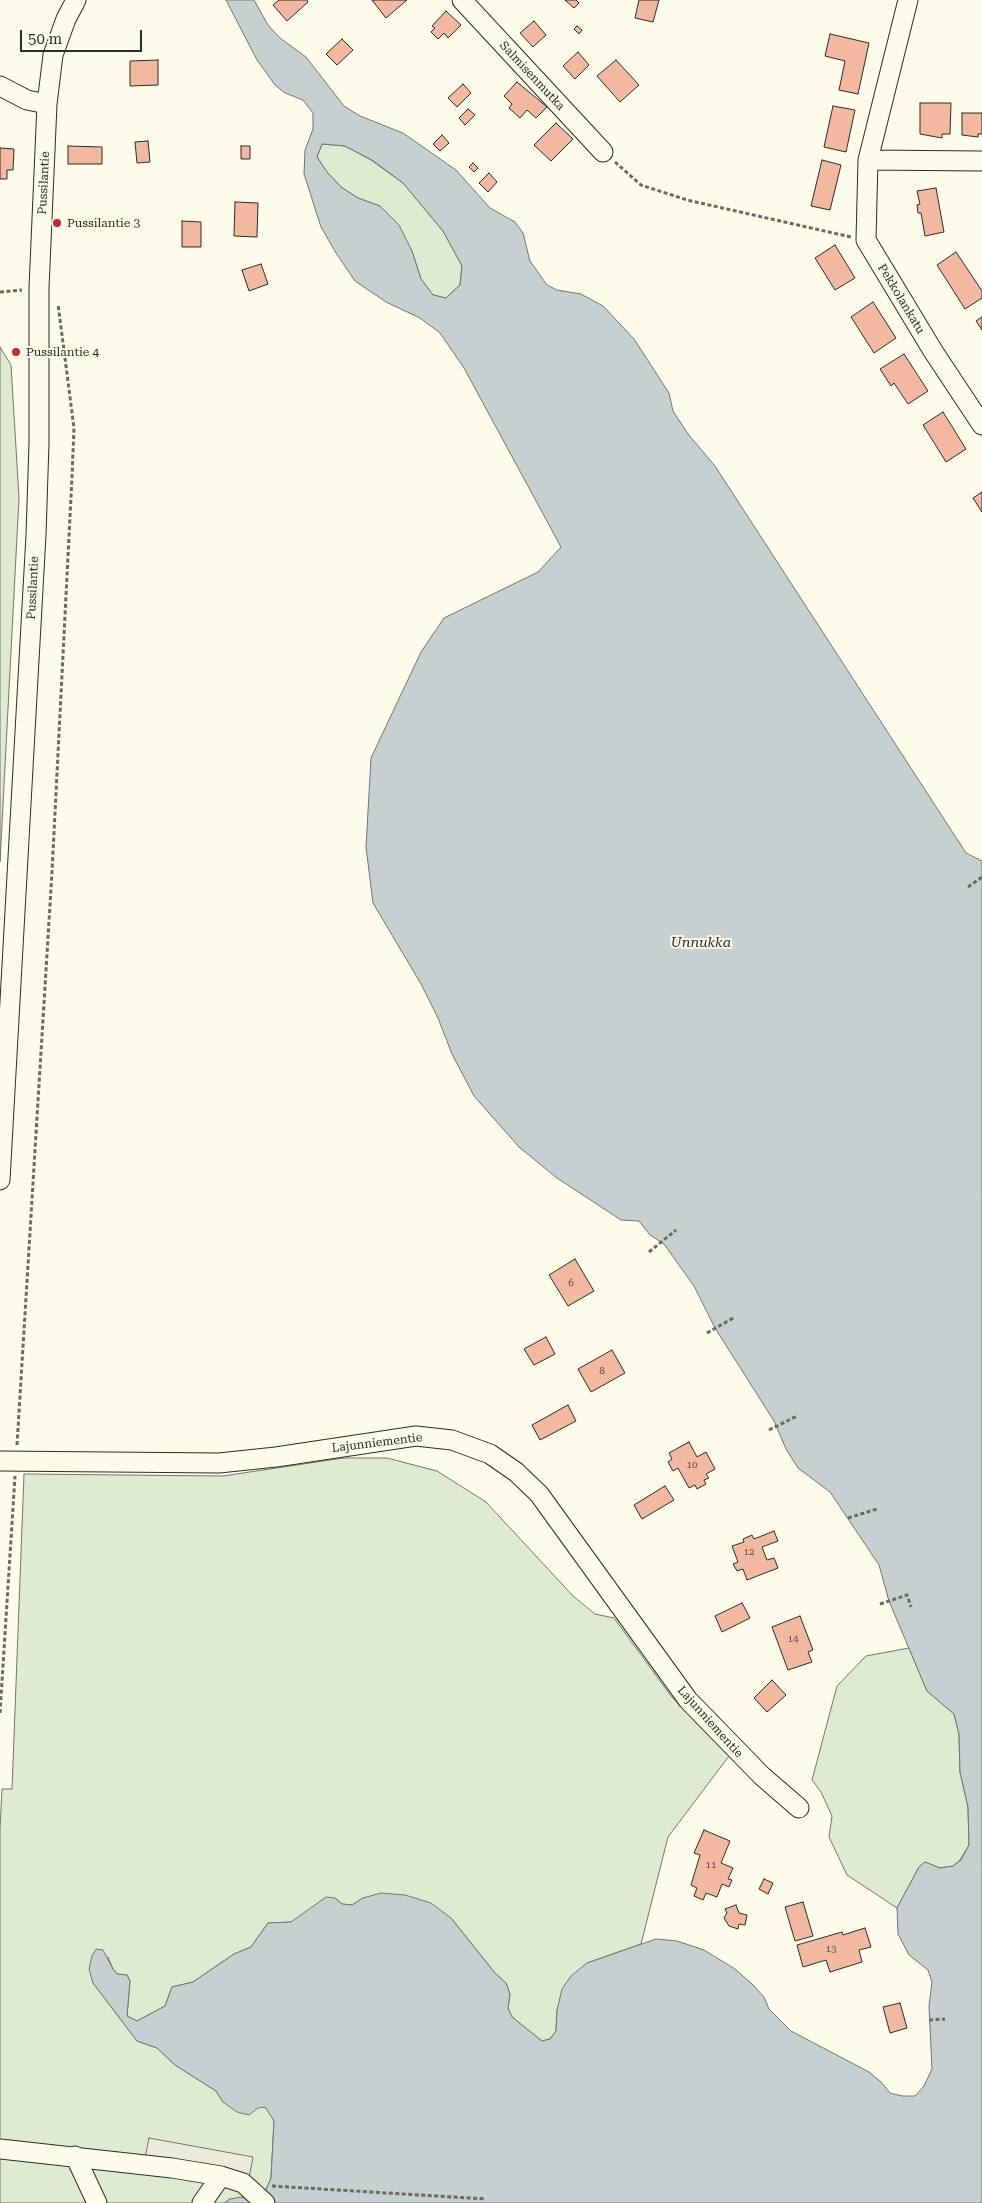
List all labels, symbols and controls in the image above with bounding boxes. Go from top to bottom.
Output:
scale bar [22,20,145,52]
text: 50 m [28,30,62,48]
street label: Salmisenmutka [496,39,568,113]
street label: Pussilantie [35,151,53,215]
place label: Pussilantie 3 [67,216,140,230]
marker: Pussilantie 3 [51,217,63,229]
street label: Pekkolankatu [874,261,928,337]
place label: Pussilantie 4 [26,345,99,359]
marker: Pussilantie 4 [10,346,22,358]
street label: Pussilantie [24,556,42,620]
water label: Unnukka [671,935,731,951]
house number: 6 [568,1277,574,1289]
house number: 8 [599,1365,605,1377]
street label: Lajunniementie [331,1430,423,1456]
house number: 10 [686,1459,698,1471]
house number: 12 [743,1546,755,1558]
house number: 14 [787,1633,799,1645]
street label: Lajunniementie [674,1683,746,1761]
house number: 11 [705,1859,717,1871]
house number: 13 [825,1943,837,1955]

